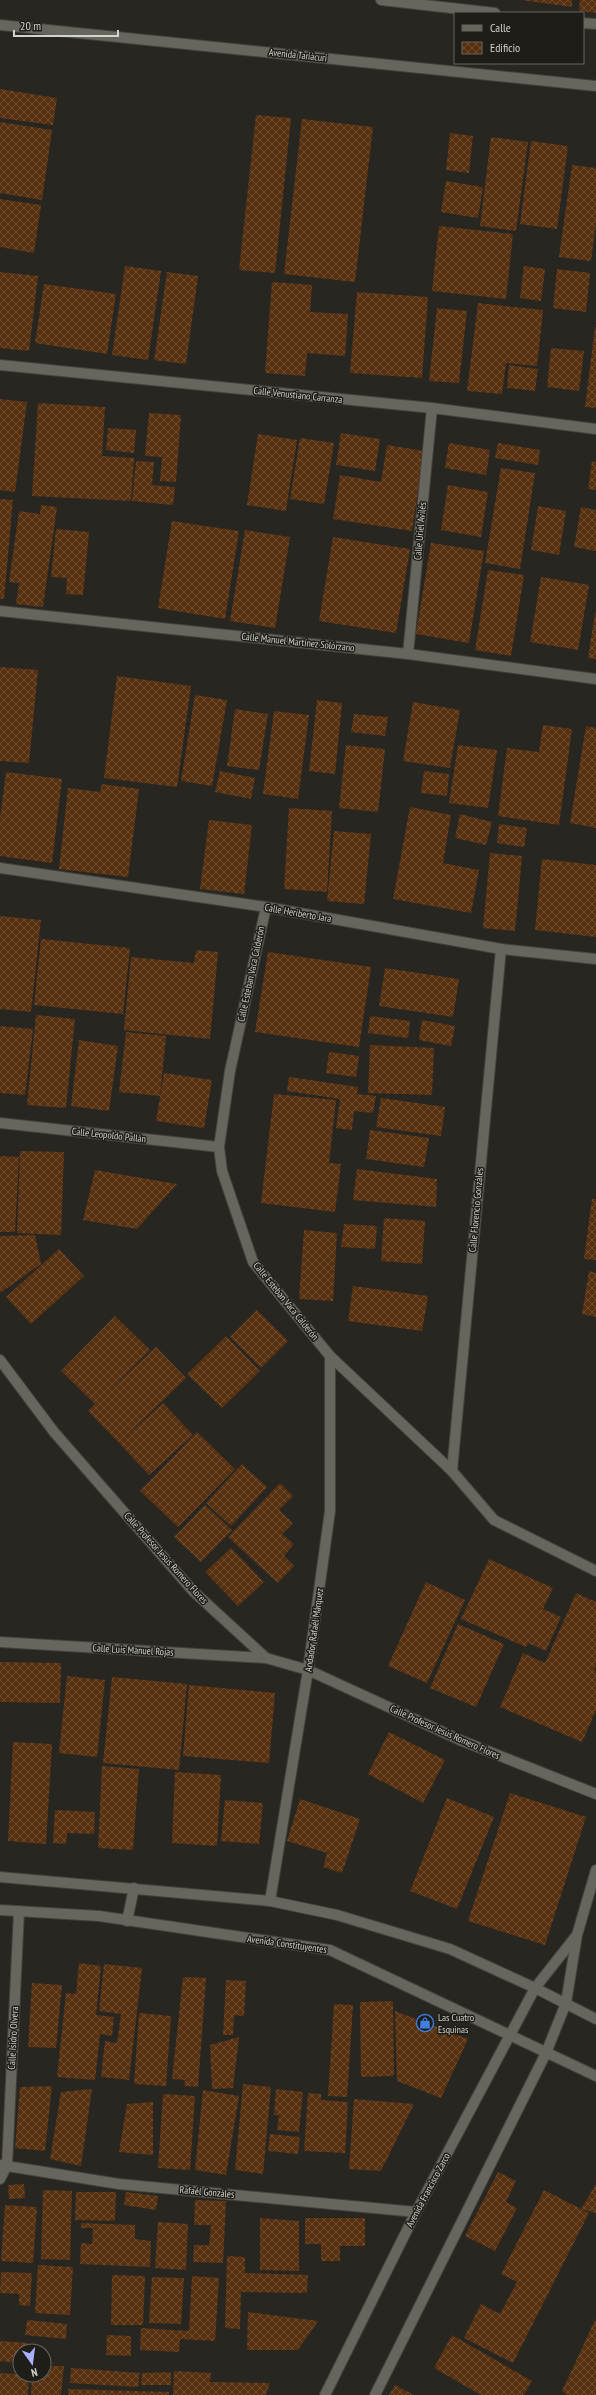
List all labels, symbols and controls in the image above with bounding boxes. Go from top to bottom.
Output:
scale bar [14,12,118,38]
legend [454,12,584,64]
text: 20 m [20,18,41,33]
text: Calle [490,20,511,35]
text: Edificio [490,40,520,55]
street label: Avenida Tariácuri [268,45,328,65]
street label: Calle Venustiano Carranza [253,384,343,406]
street label: Calle Uriel Avilés [411,501,429,561]
street label: Calle Manuel Martínez Solórzano [241,630,355,654]
street label: Calle Heriberto Jara [264,901,332,925]
street label: Calle Esteban Vaca Calderón [235,925,267,1023]
street label: Calle Leopoldo Pallán [71,1125,147,1145]
street label: Calle Florencio Gonzáles [466,1167,486,1253]
street label: Calle Esteban Vaca Calderón [250,1259,322,1343]
street label: Calle Profesor Jesús Romero Flores [121,1509,211,1607]
street label: Andador Rafaél Márquez [302,1587,326,1673]
street label: Calle Luis Manuel Rojas [92,1641,175,1659]
street label: Calle Profesor Jesús Romero Flores [388,1702,503,1762]
street label: Avenida Constituyentes [246,1932,328,1956]
street label: Calle Isidro Olvera [5,2006,21,2070]
place label: Las Cuatro Esquinas [438,2011,474,2036]
shop icon: Las Cuatro Esquinas [415,2013,435,2033]
street label: Avenida Francisco Zarco [403,2151,453,2229]
street label: Rafaél Gonzáles [179,2183,236,2201]
north arrow [12,2343,52,2383]
text: N [30,2365,39,2380]

